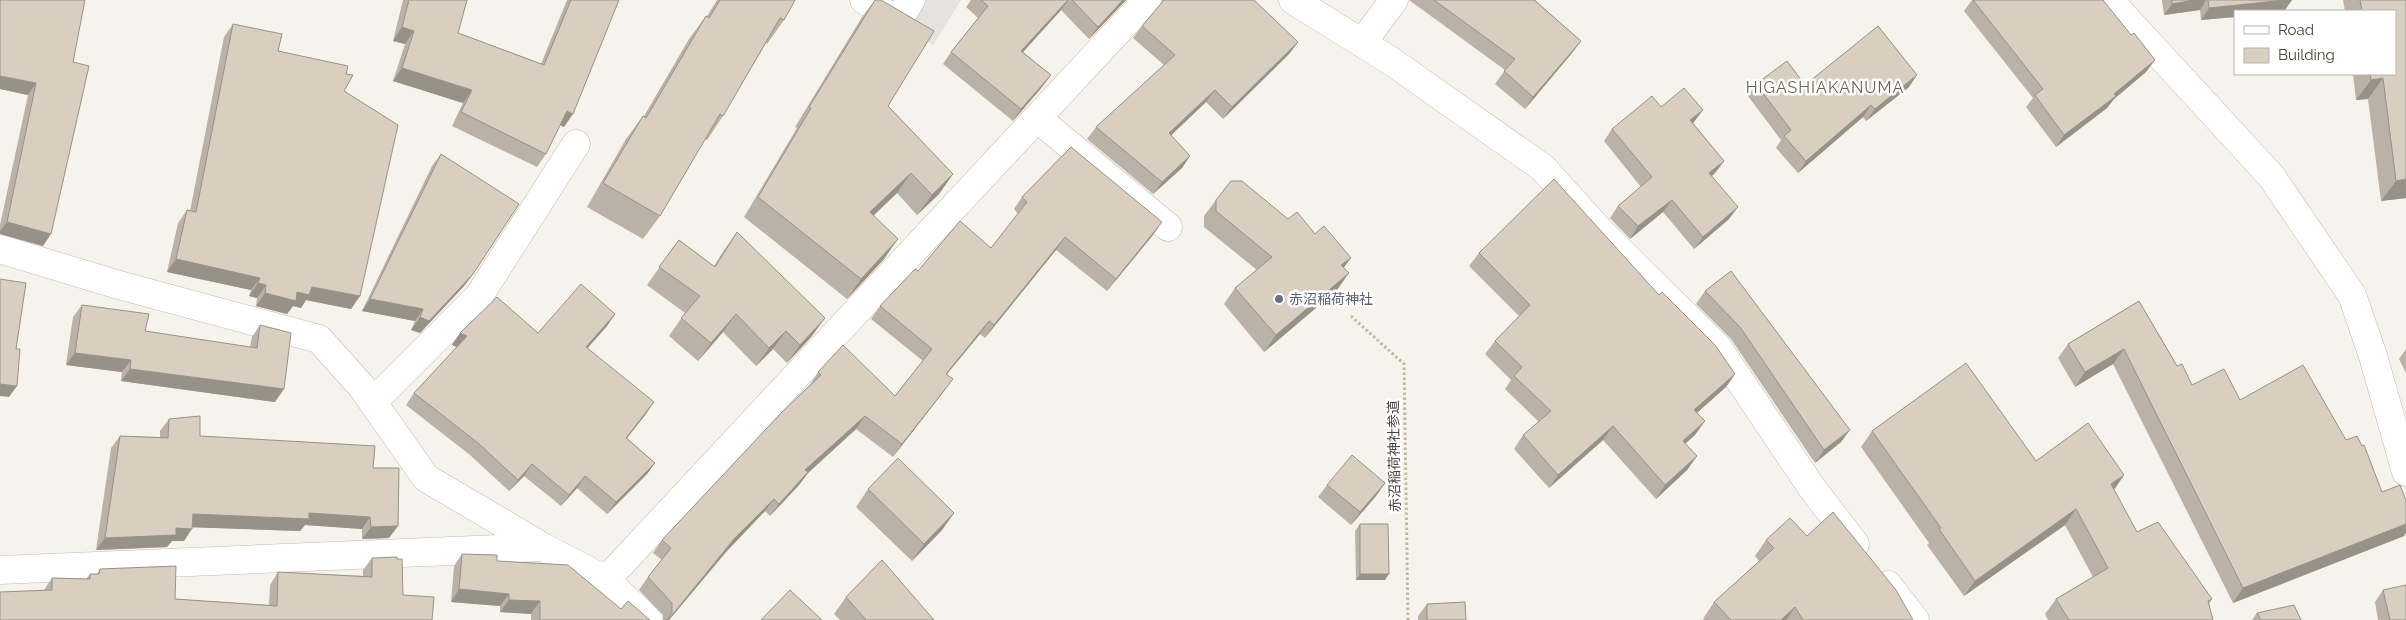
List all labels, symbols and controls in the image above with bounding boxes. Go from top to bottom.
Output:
legend [2234,10,2396,75]
text: Road [2278,21,2314,39]
text: Building [2278,46,2335,64]
district label: HIGASHIAKANUMA [1746,78,1904,97]
place label: 赤沼稲荷神社 [1289,291,1373,307]
marker: 赤沼稲荷神社 [1273,293,1285,305]
street label: 赤沼稲荷神社参道 [1385,400,1403,512]

